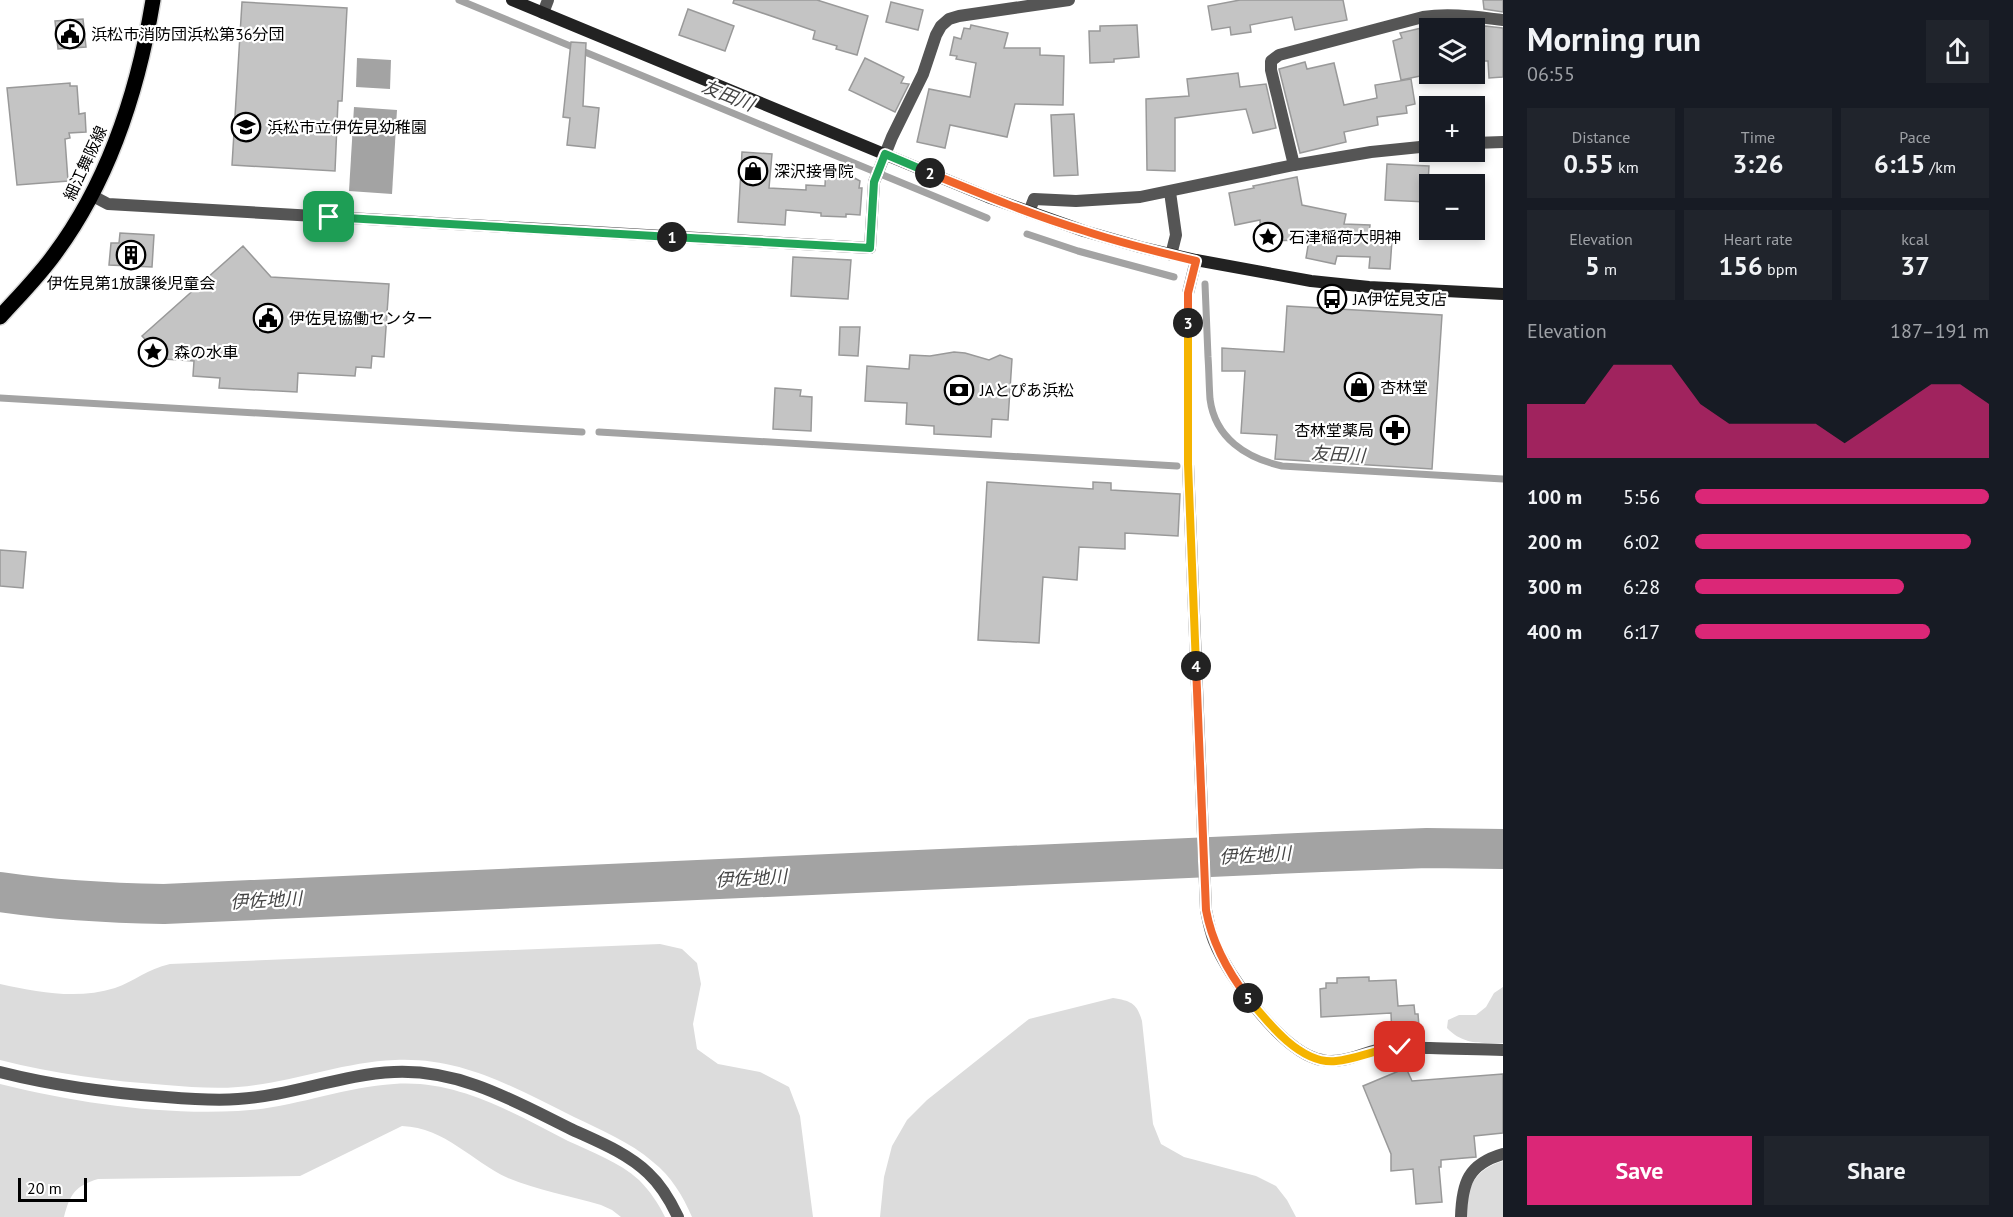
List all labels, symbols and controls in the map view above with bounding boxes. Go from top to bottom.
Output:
text: Morning run [1527,17,1701,60]
public building icon: 浜松市消防団浜松第36分団 [54,18,86,50]
map controls [1419,18,1485,240]
button: layers [1419,18,1485,84]
button: share [1926,20,1989,83]
place label: 浜松市消防団浜松第36分団 [91,24,284,44]
text: 06:55 [1527,61,1575,87]
water label: 友田川 [699,74,759,117]
button: + [1419,96,1485,162]
school or university icon: 浜松市立伊佐見幼稚園 [230,111,262,143]
place label: 浜松市立伊佐見幼稚園 [267,117,427,137]
street label: 細江舞阪線 [59,123,111,203]
text: Distance [1572,127,1630,147]
text: Time [1741,127,1775,147]
text: Pace [1899,127,1931,147]
text: 0.55 [1563,147,1614,180]
text: 3:26 [1732,147,1784,180]
text: 6:15 [1874,147,1925,180]
shop icon: 深沢接骨院 [737,155,769,187]
text: km [1614,157,1639,177]
text: /km [1925,157,1956,177]
pin: 2 [915,158,945,188]
place label: 深沢接骨院 [774,161,854,181]
text: 2 [925,163,935,183]
button: − [1419,174,1485,240]
pin [303,191,354,242]
icon: arrive [312,200,345,233]
place icon: 石津稲荷大明神 [1252,221,1284,253]
pin: 1 [657,222,687,252]
text: 1 [667,227,677,247]
place label: 石津稲荷大明神 [1289,227,1401,247]
text: Elevation [1569,229,1633,249]
text: Heart rate [1723,229,1793,249]
text: kcal [1901,229,1929,249]
building icon: 伊佐見第1放課後児童会 [115,239,147,271]
text: 5 [1585,249,1600,282]
text: 156 [1719,249,1763,282]
text: 37 [1900,249,1930,282]
text: m [1600,259,1617,279]
text: bpm [1763,259,1797,279]
place label: 伊佐見第1放課後児童会 [47,273,215,293]
bus stop icon: JA伊佐見支店 [1316,283,1348,315]
place label: JA伊佐見支店 [1352,289,1447,309]
public building icon: 伊佐見協働センター [252,302,284,334]
place label: 伊佐見協働センター [289,308,433,328]
pin: 3 [1173,308,1203,338]
text: 3 [1183,313,1193,333]
text: Elevation [1527,318,1607,344]
text: 187–191 m [1890,318,1989,344]
place icon: 森の水車 [137,336,169,368]
place label: 森の水車 [174,342,238,362]
shop icon: 杏林堂 [1343,371,1375,403]
bank icon: JAとぴあ浜松 [943,374,975,406]
place label: 杏林堂 [1380,377,1428,397]
place label: JAとぴあ浜松 [979,380,1074,400]
pharmacy icon: 杏林堂薬局 [1379,414,1411,446]
place label: 杏林堂薬局 [1294,420,1374,440]
water label: 友田川 [1310,441,1368,467]
text: 100 m [1527,484,1582,510]
text: 5:56 [1623,484,1660,510]
text: 200 m [1527,529,1582,555]
text: 6:02 [1623,529,1660,555]
text: 300 m [1527,574,1582,600]
text: 6:28 [1623,574,1660,600]
text: 400 m [1527,619,1582,645]
text: 6:17 [1623,619,1660,645]
pin: 4 [1181,651,1211,681]
text: 4 [1191,656,1201,676]
water label: 伊佐地川 [1218,842,1294,868]
water label: 伊佐地川 [714,865,790,891]
water label: 伊佐地川 [229,887,305,913]
pin: 5 [1233,983,1263,1013]
text: 5 [1243,988,1253,1008]
pin [1374,1021,1425,1072]
icon: check [1383,1030,1416,1063]
button: Save [1527,1136,1752,1205]
button: Share [1764,1136,1989,1205]
scale bar [18,1175,87,1202]
text: 20 m [27,1178,62,1198]

